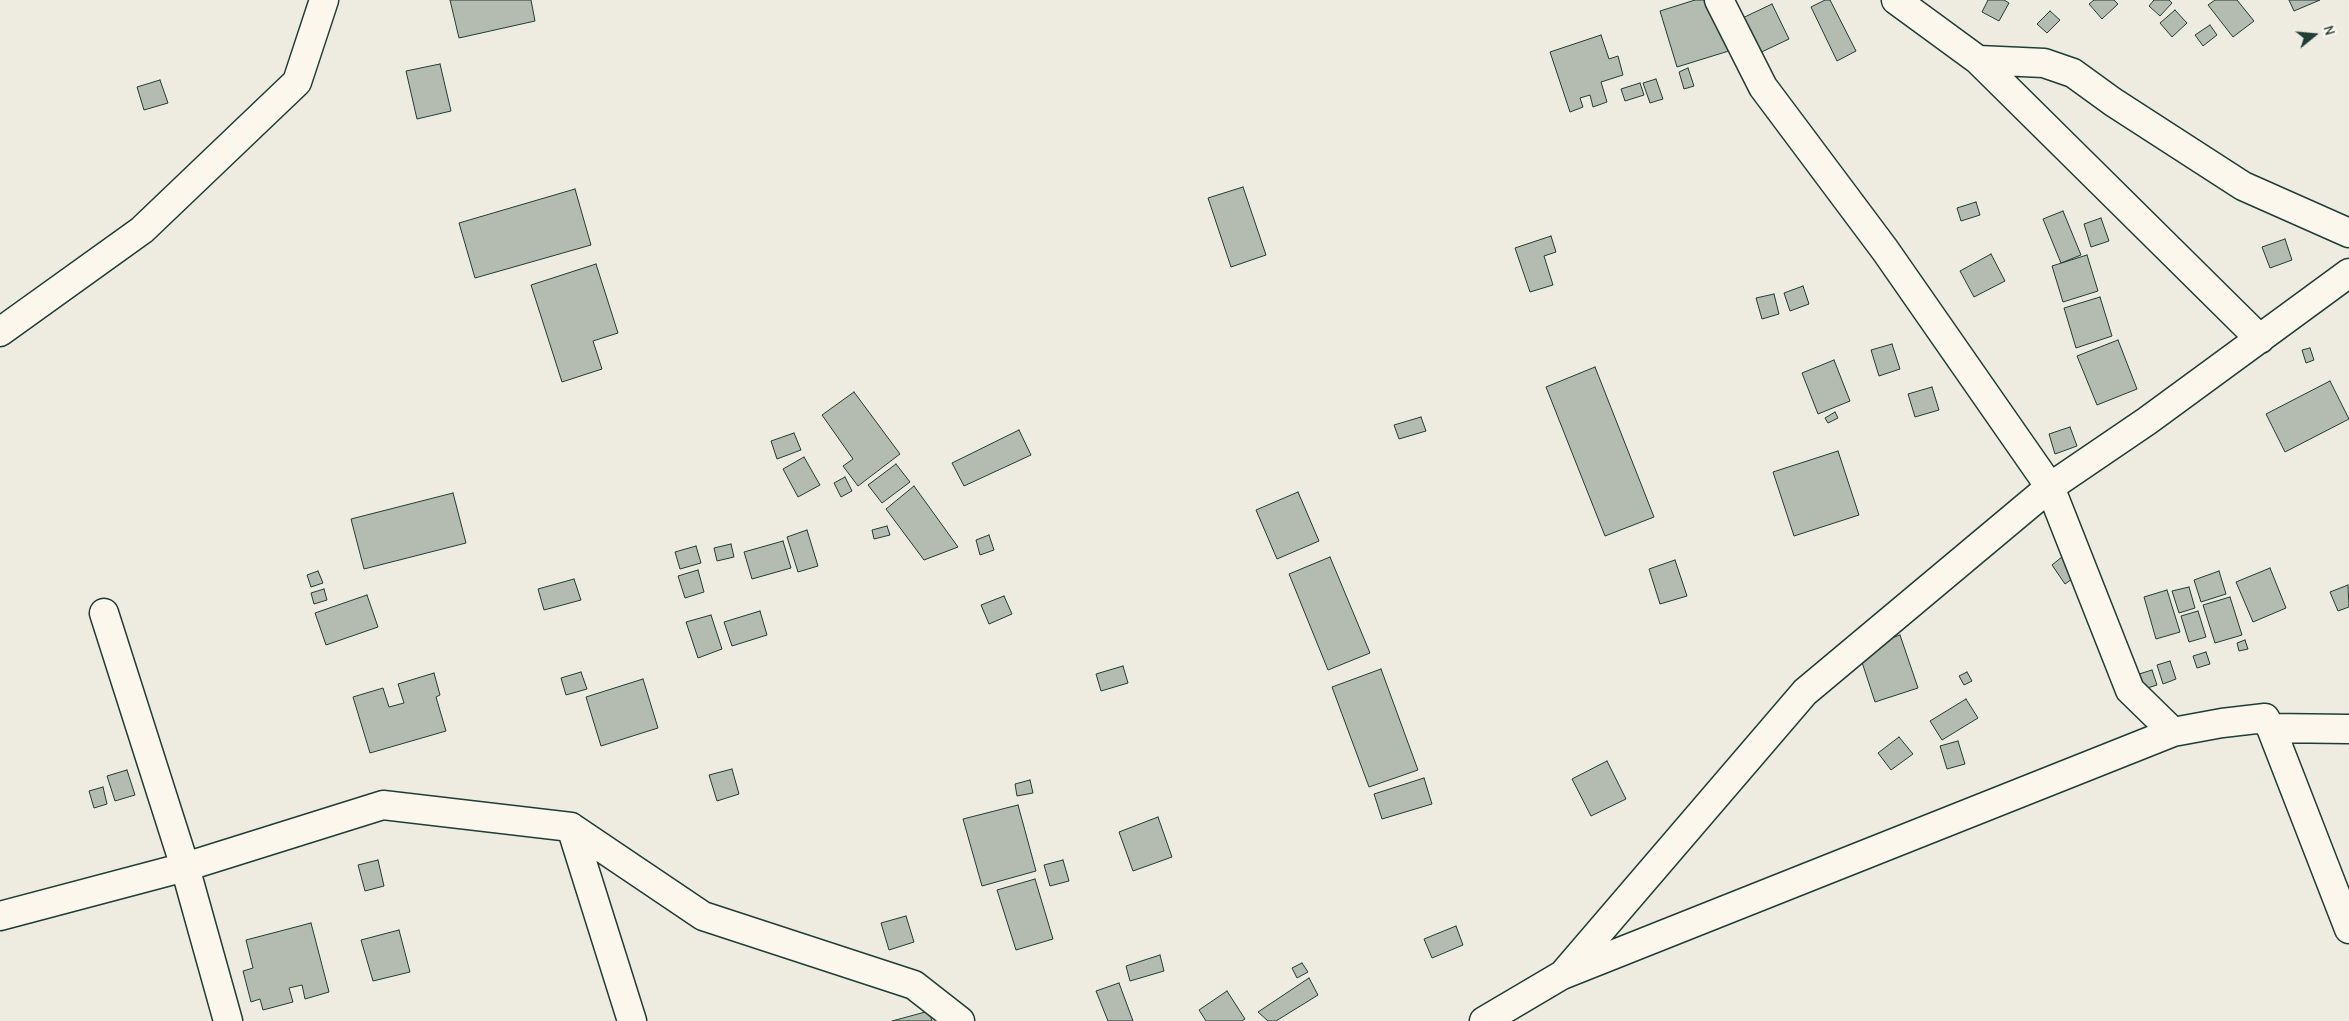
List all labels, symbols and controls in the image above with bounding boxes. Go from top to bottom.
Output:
north arrow [2289,10,2339,60]
text: N [2319,24,2338,37]

